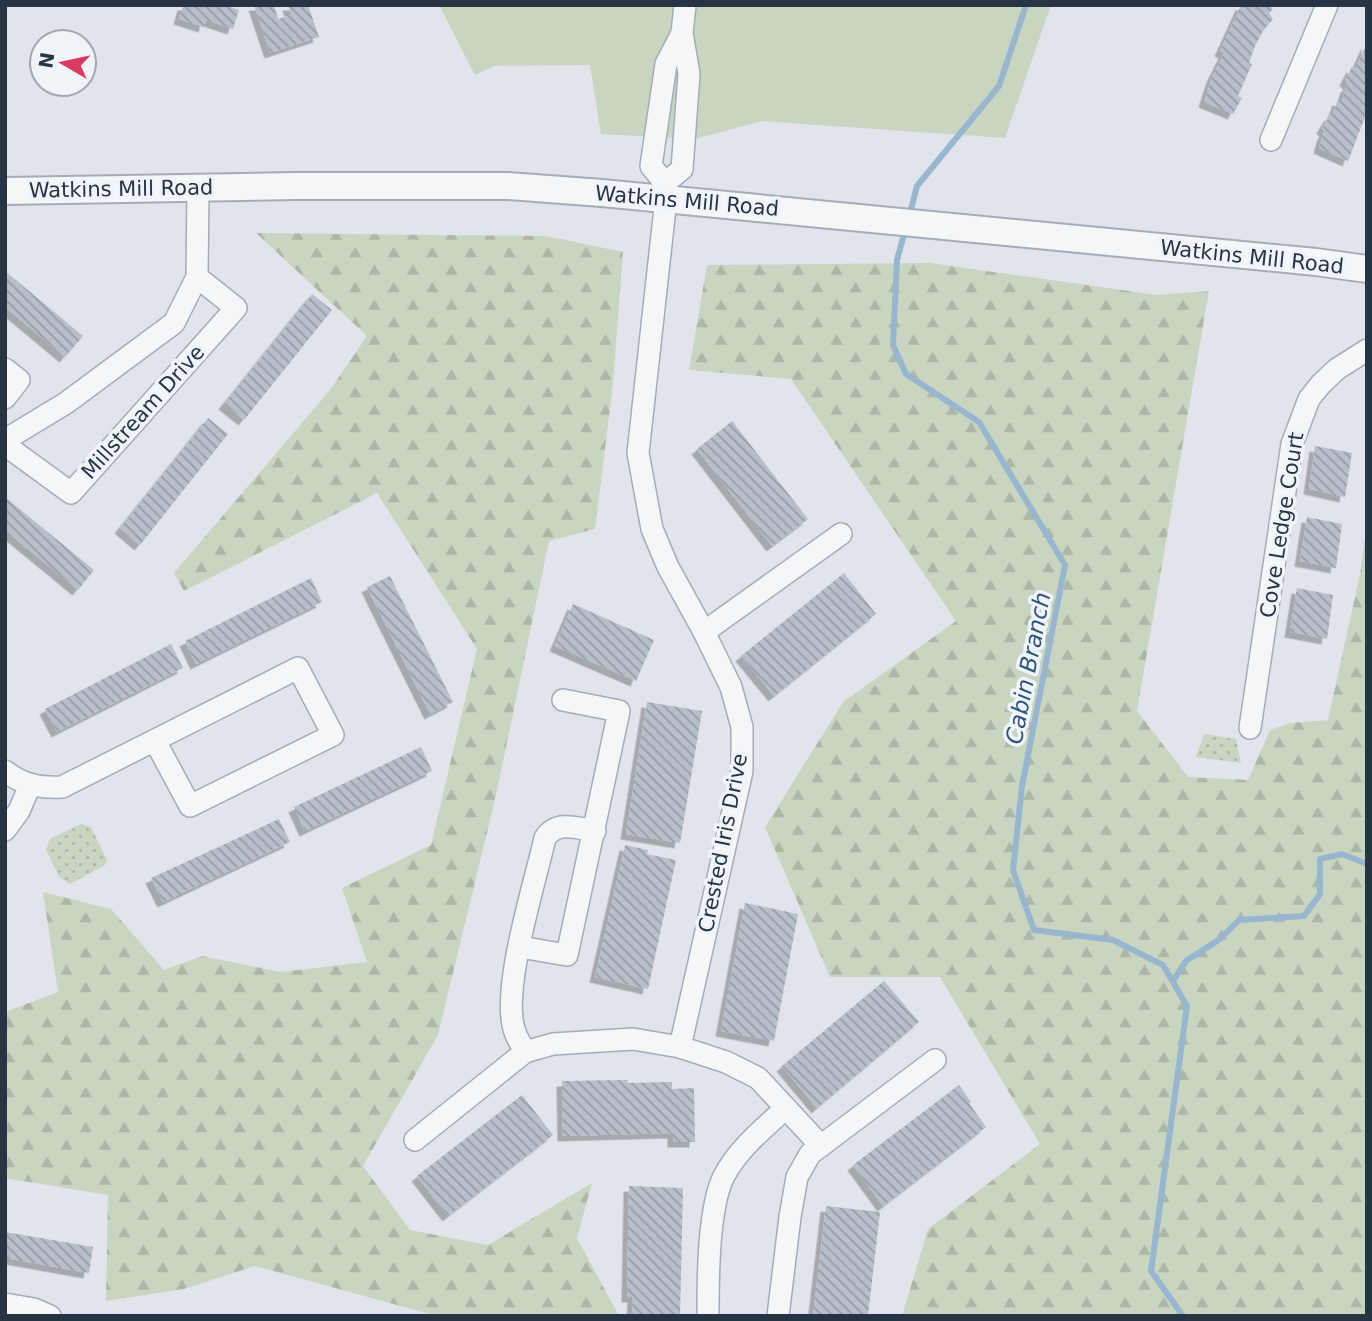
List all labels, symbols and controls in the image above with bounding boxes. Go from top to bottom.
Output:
north arrow [28,28,98,98]
text: N [34,51,58,70]
street label: Watkins Mill Road [29,175,213,203]
street label: Watkins Mill Road [594,181,780,221]
street label: Watkins Mill Road [1159,235,1345,279]
street label: Millstream Drive [77,340,209,484]
street label: Cove Ledge Court [1255,430,1309,620]
water label: Cabin Branch [1001,590,1055,746]
street label: Crested Iris Drive [694,751,752,935]

